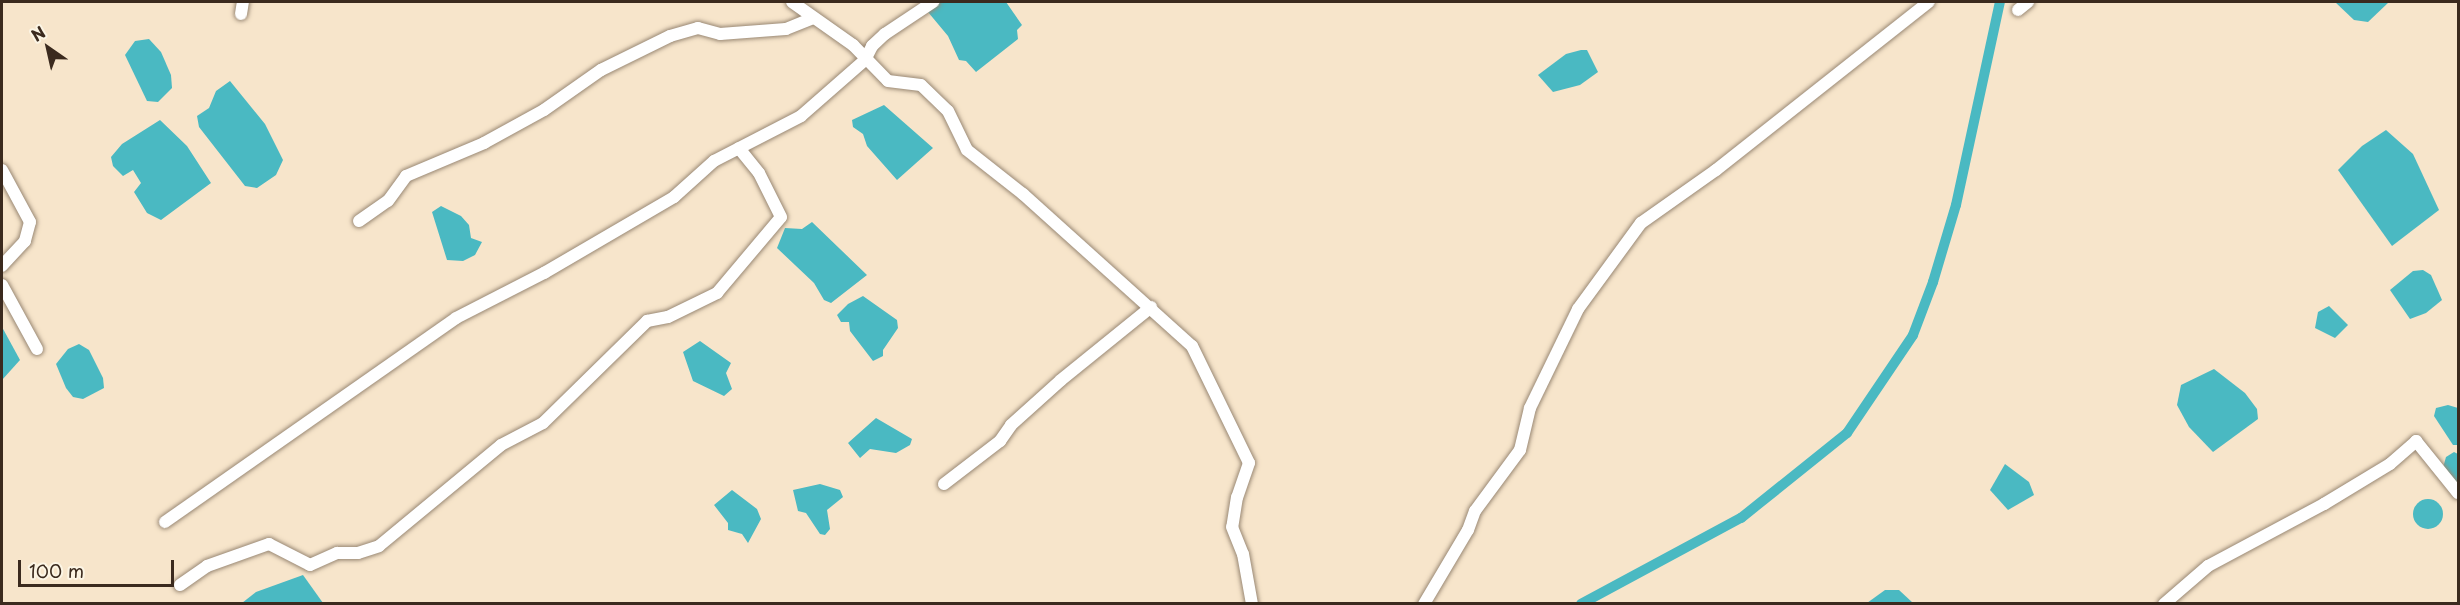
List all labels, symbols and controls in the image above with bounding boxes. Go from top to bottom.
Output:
north arrow [18,18,78,78]
text: N [26,20,50,47]
scale bar [21,548,177,586]
text: 100 m [29,557,84,584]

